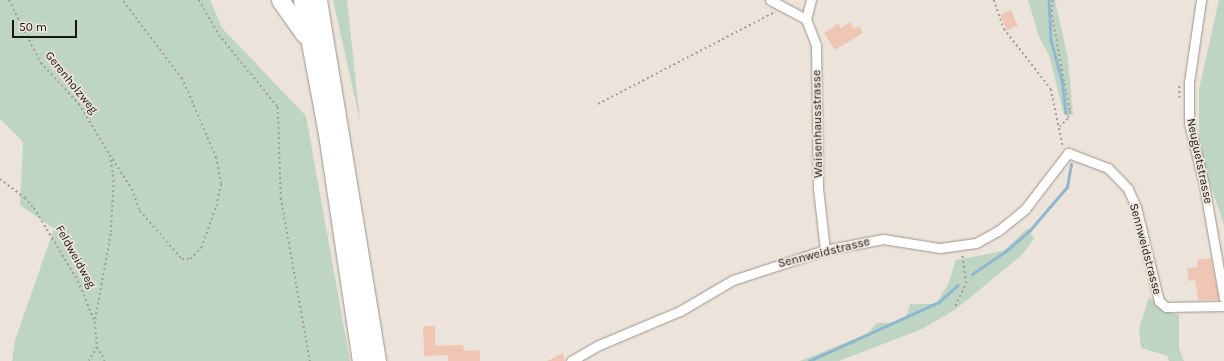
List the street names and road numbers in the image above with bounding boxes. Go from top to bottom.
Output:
street label: Gerenholzweg [41,49,101,117]
street label: Waisenhausstrasse [810,70,826,178]
street label: Neuguetstrasse [1183,117,1215,205]
street label: Sennweidstrasse [1126,202,1164,296]
street label: Feldweidweg [52,223,98,291]
street label: Sennweidstrasse [777,235,871,271]

